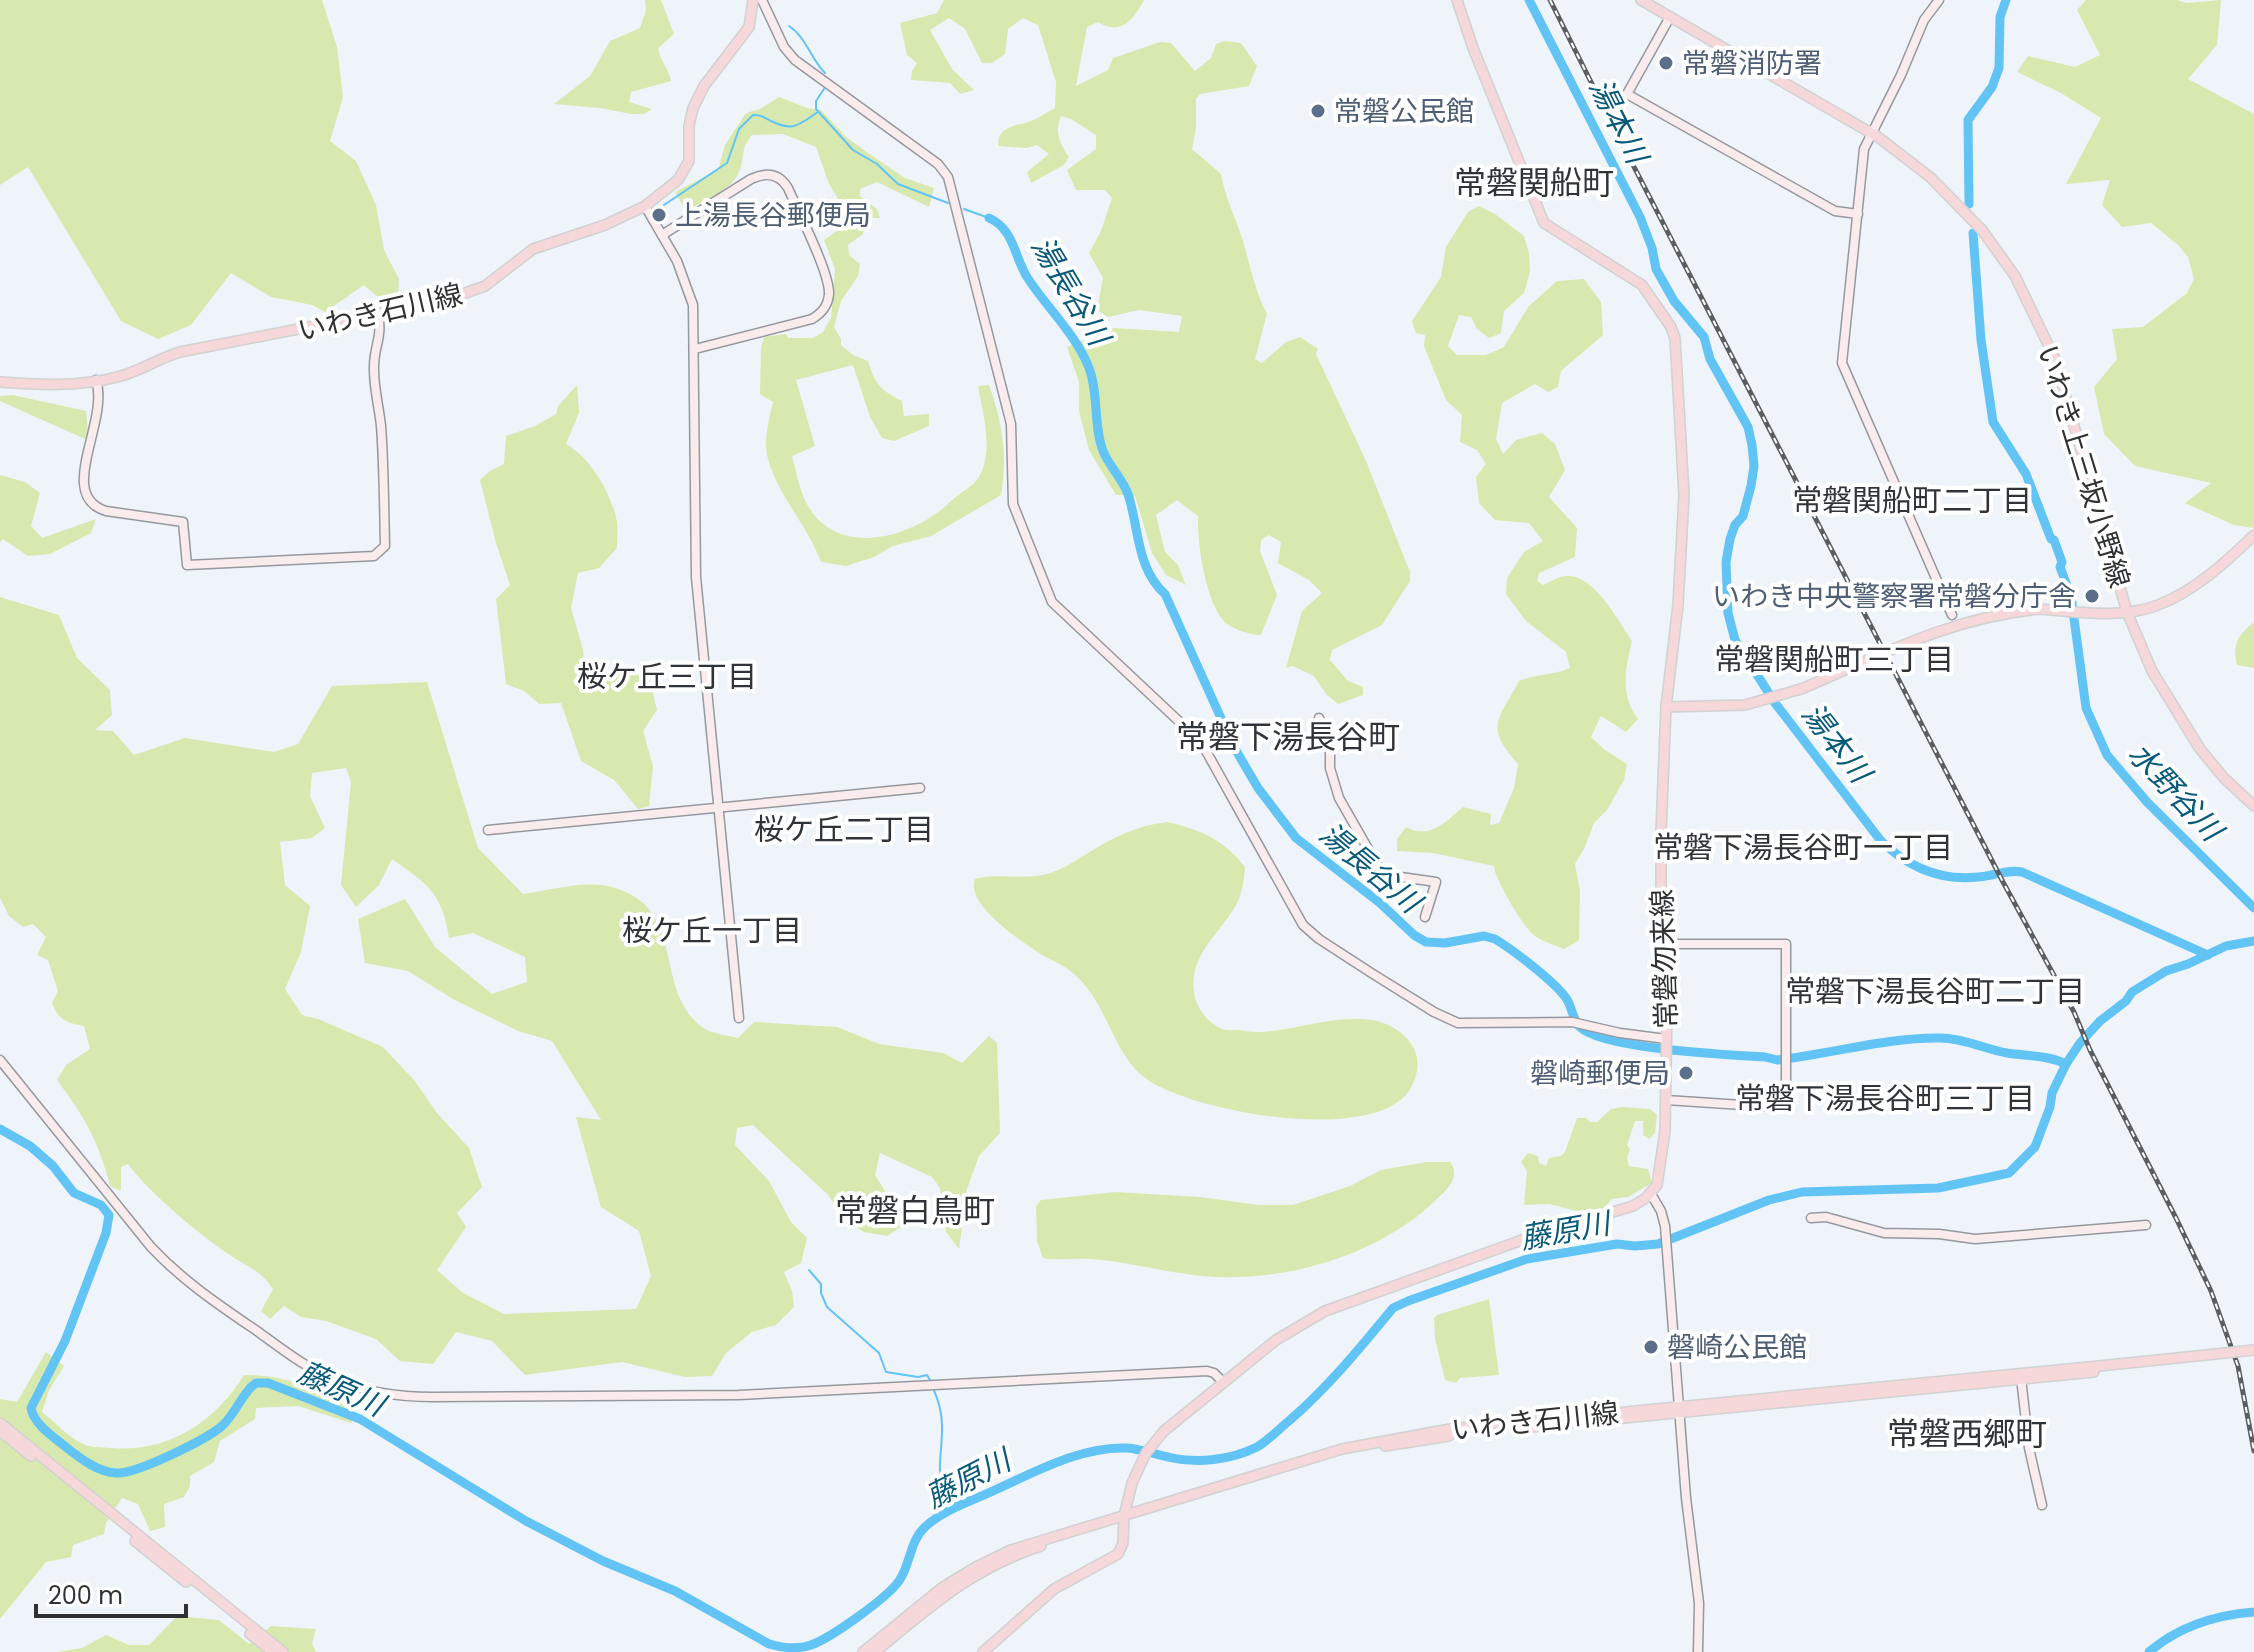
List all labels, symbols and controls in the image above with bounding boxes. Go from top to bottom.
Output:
place label: 常磐消防署 [1682,44,1822,83]
marker: 常磐消防署 [1657,54,1675,72]
water label: 湯本川 [1579,71,1659,173]
place label: 常磐公民館 [1334,92,1474,131]
marker: 常磐公民館 [1309,102,1327,120]
district label: 常磐関船町 [1454,160,1614,205]
place label: 上湯長谷郵便局 [675,196,871,235]
marker: 上湯長谷郵便局 [650,206,668,224]
water label: 湯長谷川 [1021,228,1121,356]
street label: いわき石川線 [294,275,466,350]
street label: いわき上三坂小野線 [2028,340,2139,592]
district label: 常磐関船町二丁目 [1792,479,2032,522]
place label: いわき中央警察署常磐分庁舎 [1712,577,2076,616]
marker: いわき中央警察署常磐分庁舎 [2083,587,2101,605]
district label: 常磐関船町三丁目 [1714,638,1954,681]
district label: 桜ケ丘三丁目 [577,655,757,698]
water label: 湯本川 [1792,694,1883,794]
district label: 常磐下湯長谷町 [1176,714,1400,759]
water label: 水野谷川 [2119,733,2234,852]
district label: 桜ケ丘二丁目 [754,808,934,851]
water label: 湯長谷川 [1311,813,1432,925]
district label: 常磐下湯長谷町一丁目 [1653,826,1953,869]
street label: 常磐勿来線 [1643,888,1686,1030]
district label: 桜ケ丘一丁目 [622,909,802,952]
district label: 常磐下湯長谷町二丁目 [1785,970,2085,1013]
place label: 磐崎郵便局 [1530,1054,1670,1093]
marker: 磐崎郵便局 [1677,1064,1695,1082]
district label: 常磐下湯長谷町三丁目 [1735,1077,2035,1120]
district label: 常磐白鳥町 [835,1188,995,1233]
water label: 藤原川 [1517,1201,1616,1259]
place label: 磐崎公民館 [1667,1328,1807,1367]
marker: 磐崎公民館 [1642,1338,1660,1356]
water label: 藤原川 [291,1351,394,1428]
street label: いわき石川線 [1449,1393,1621,1450]
district label: 常磐西郷町 [1887,1411,2047,1456]
water label: 藤原川 [918,1438,1020,1518]
scale bar [36,1568,186,1618]
text: 200 m [48,1579,123,1612]

